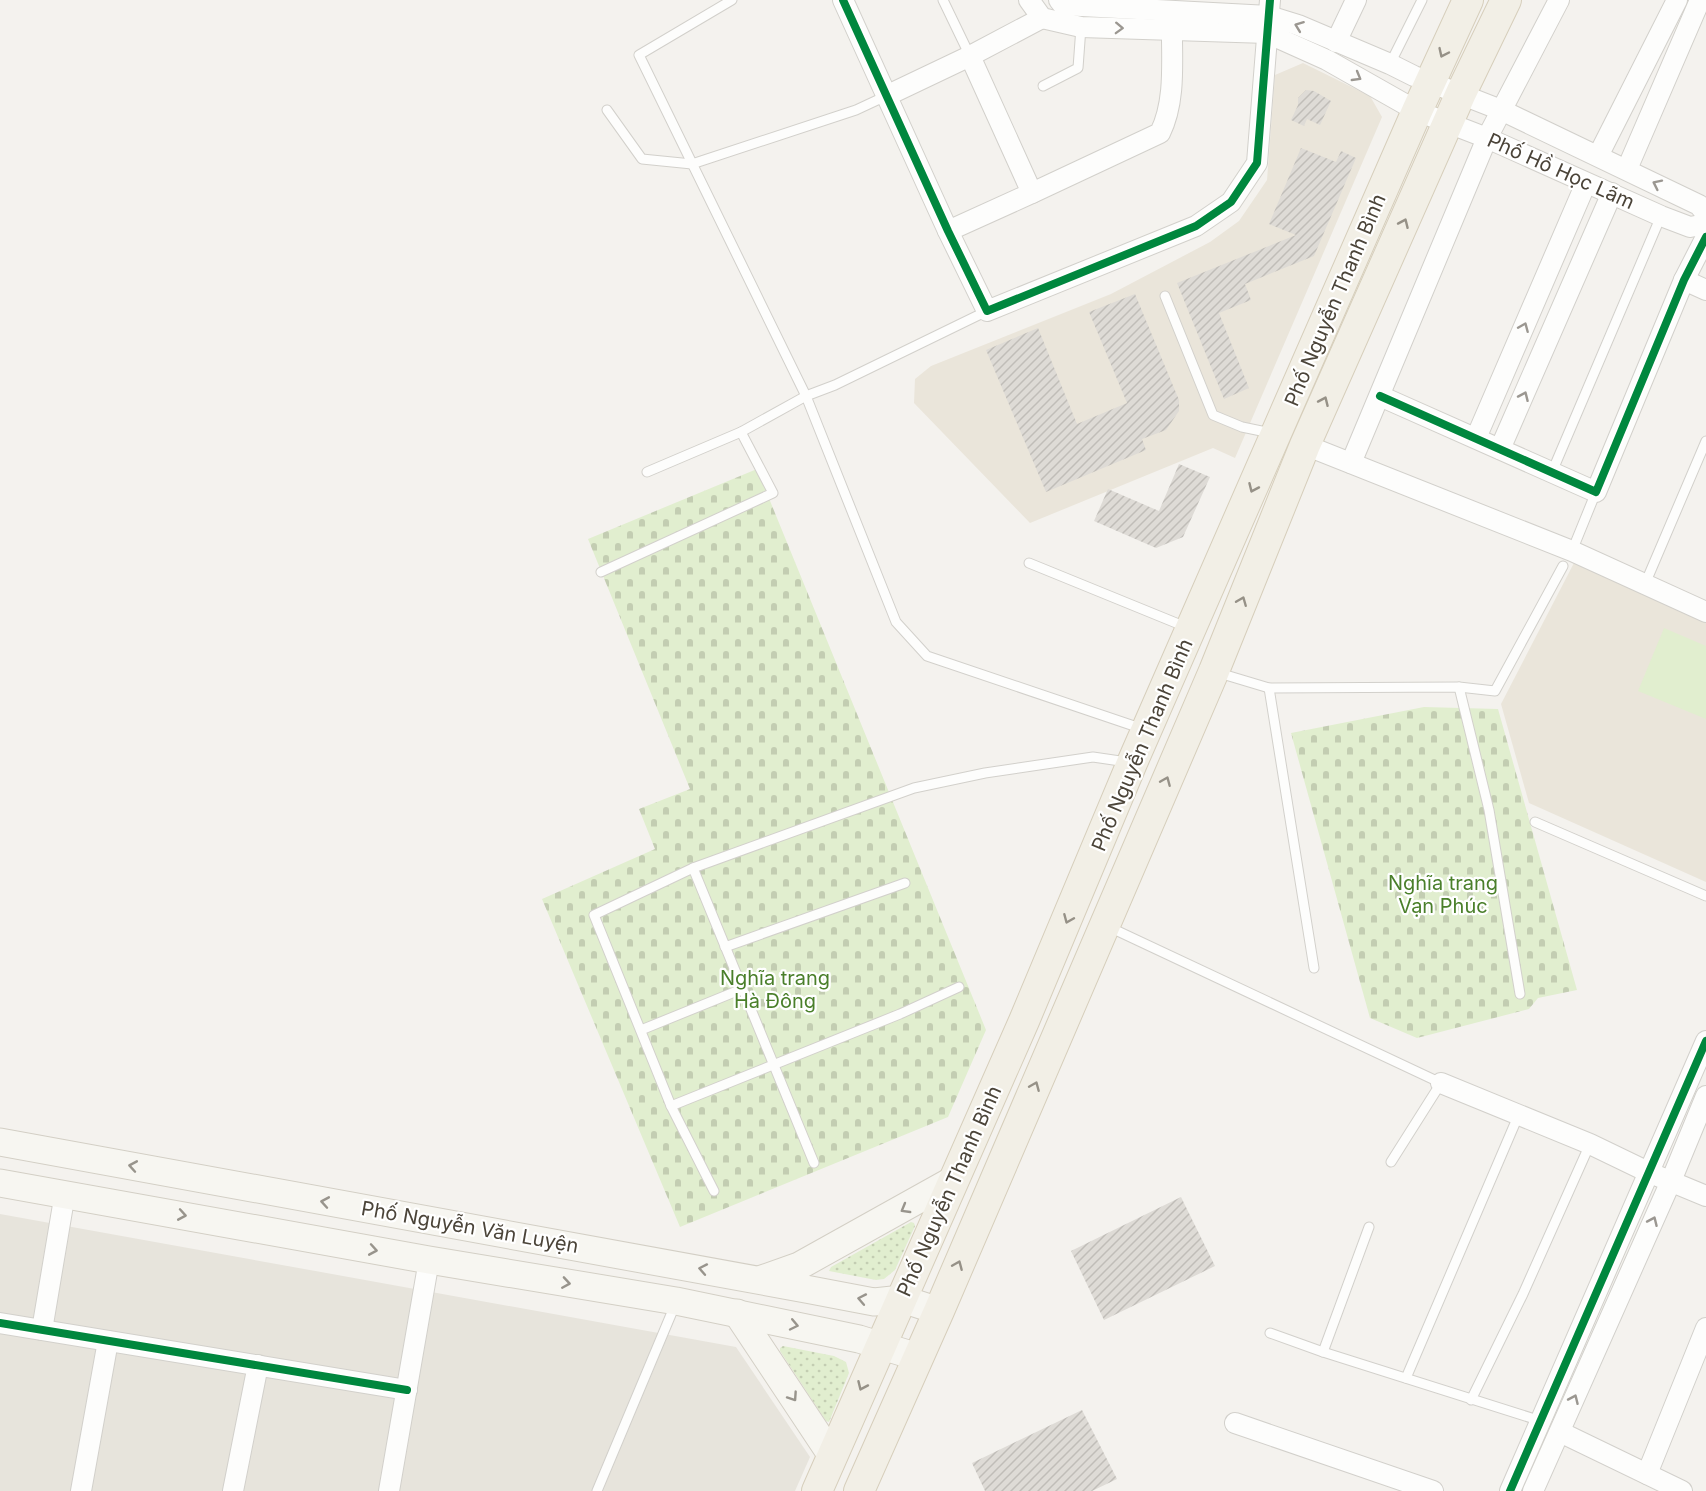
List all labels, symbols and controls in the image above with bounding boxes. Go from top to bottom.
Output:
one-way arrow [1295,21,1305,34]
one-way arrow [1115,22,1124,35]
one-way arrow [1439,47,1451,58]
one-way arrow [1351,70,1361,82]
street label: Phố Hồ Học Lãm [1484,128,1638,214]
one-way arrow [1652,180,1663,191]
street label: Phố Nguyễn Thanh Bình [1279,190,1391,410]
one-way arrow [1397,219,1409,230]
one-way arrow [1517,322,1529,333]
one-way arrow [1516,391,1528,402]
one-way arrow [1317,397,1329,408]
one-way arrow [1249,481,1261,492]
one-way arrow [1235,596,1247,607]
street label: Phố Nguyễn Thanh Bình [1086,635,1198,855]
one-way arrow [1159,776,1171,787]
park label: Nghĩa trang Vạn Phúc [1388,871,1498,918]
one-way arrow [1063,912,1075,923]
park label: Nghĩa trang Hà Đông [720,966,830,1013]
one-way arrow [1028,1081,1040,1092]
street label: Phố Nguyễn Thanh Bình [892,1082,1006,1300]
one-way arrow [129,1160,139,1173]
one-way arrow [320,1196,330,1209]
street label: Phố Nguyễn Văn Luyện [359,1196,581,1258]
one-way arrow [900,1202,911,1213]
one-way arrow [176,1208,186,1221]
one-way arrow [1646,1216,1658,1227]
one-way arrow [368,1243,378,1256]
one-way arrow [951,1261,963,1272]
one-way arrow [699,1263,709,1276]
one-way arrow [561,1276,570,1288]
one-way arrow [857,1293,867,1306]
one-way arrow [789,1318,799,1331]
one-way arrow [858,1380,870,1391]
one-way arrow [786,1390,797,1401]
one-way arrow [1567,1395,1579,1406]

